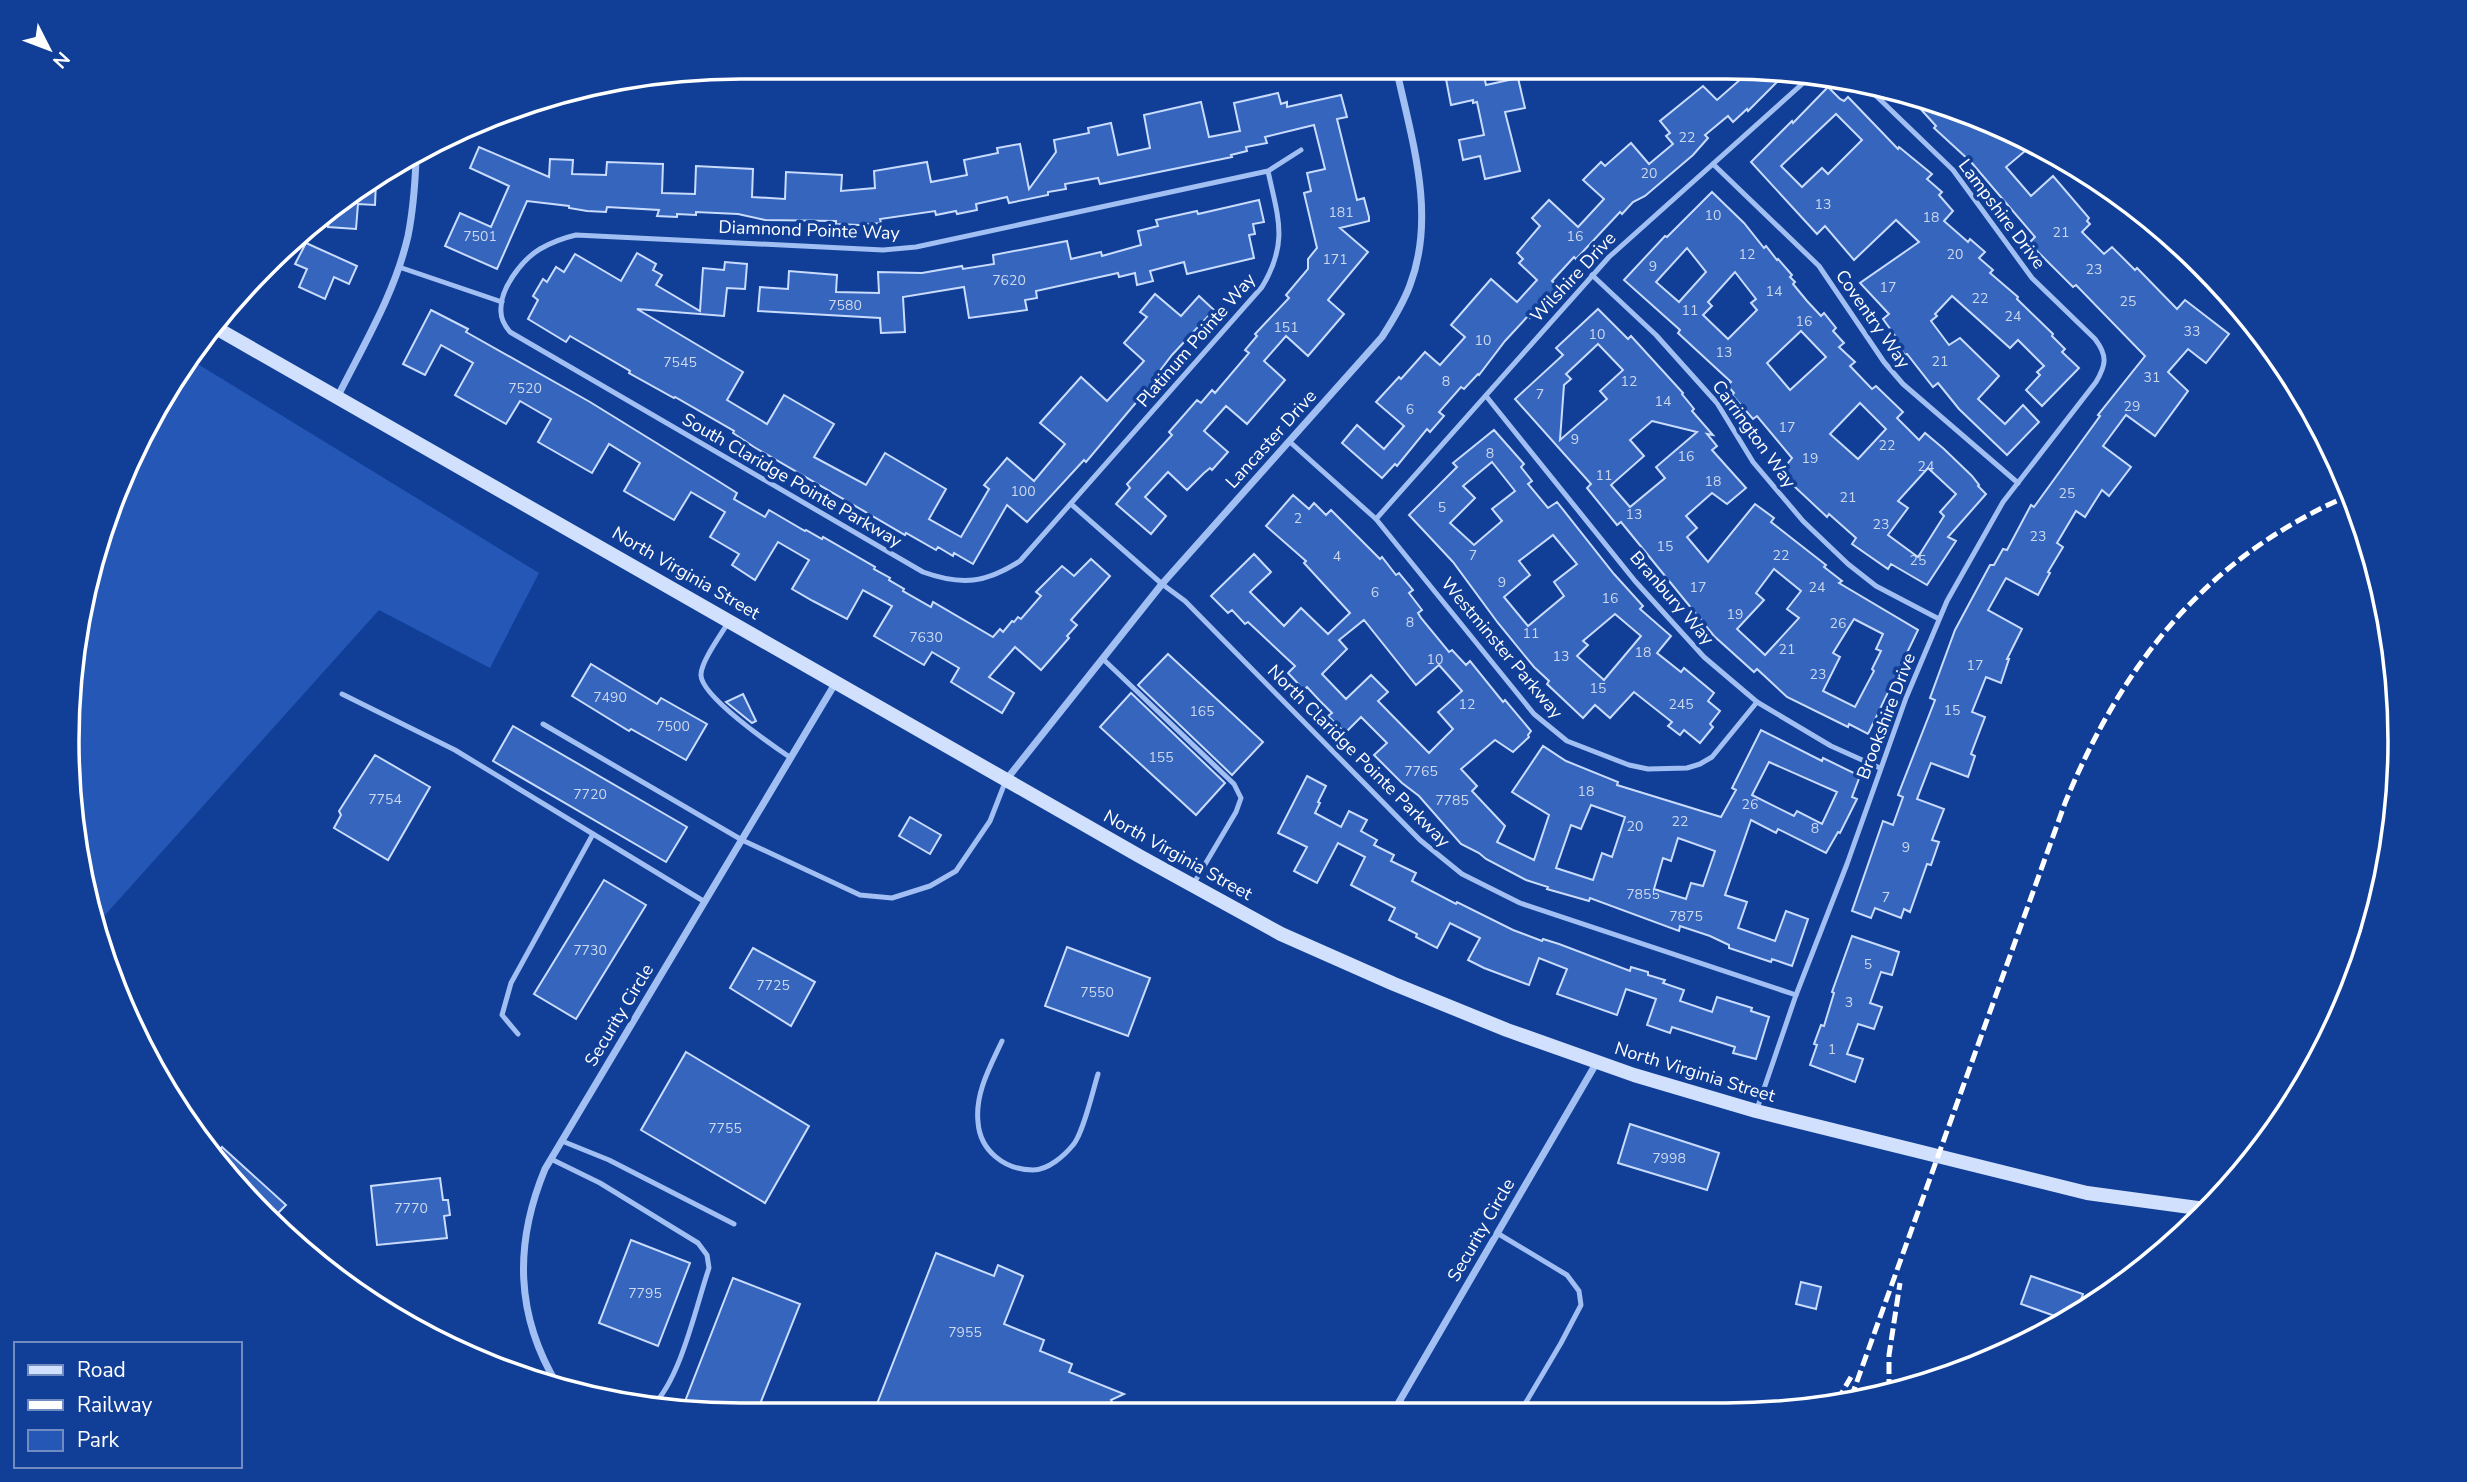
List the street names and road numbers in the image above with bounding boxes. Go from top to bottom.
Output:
street label: Lampshire Drive [1953,154,2051,274]
street label: Diamnond Pointe Way [718,215,901,245]
street label: Wilshire Drive [1525,227,1621,327]
street label: Coventry Way [1830,265,1916,374]
street label: Platinum Pointe Way [1131,267,1261,412]
street label: Carrington Way [1707,375,1802,493]
street label: Lancaster Drive [1220,384,1322,494]
street label: South Claridge Pointe Parkway [678,407,907,553]
street label: North Virginia Street [608,521,765,625]
street label: Branbury Way [1624,546,1720,651]
street label: Westminster Parkway [1436,572,1569,724]
street label: Brookshire Drive [1851,649,1921,783]
street label: North Claridge Pointe Parkway [1262,659,1456,853]
street label: North Virginia Street [1099,804,1257,906]
street label: Security Circle [579,959,659,1071]
street label: North Virginia Street [1612,1036,1779,1108]
street label: Security Circle [1442,1174,1520,1286]

